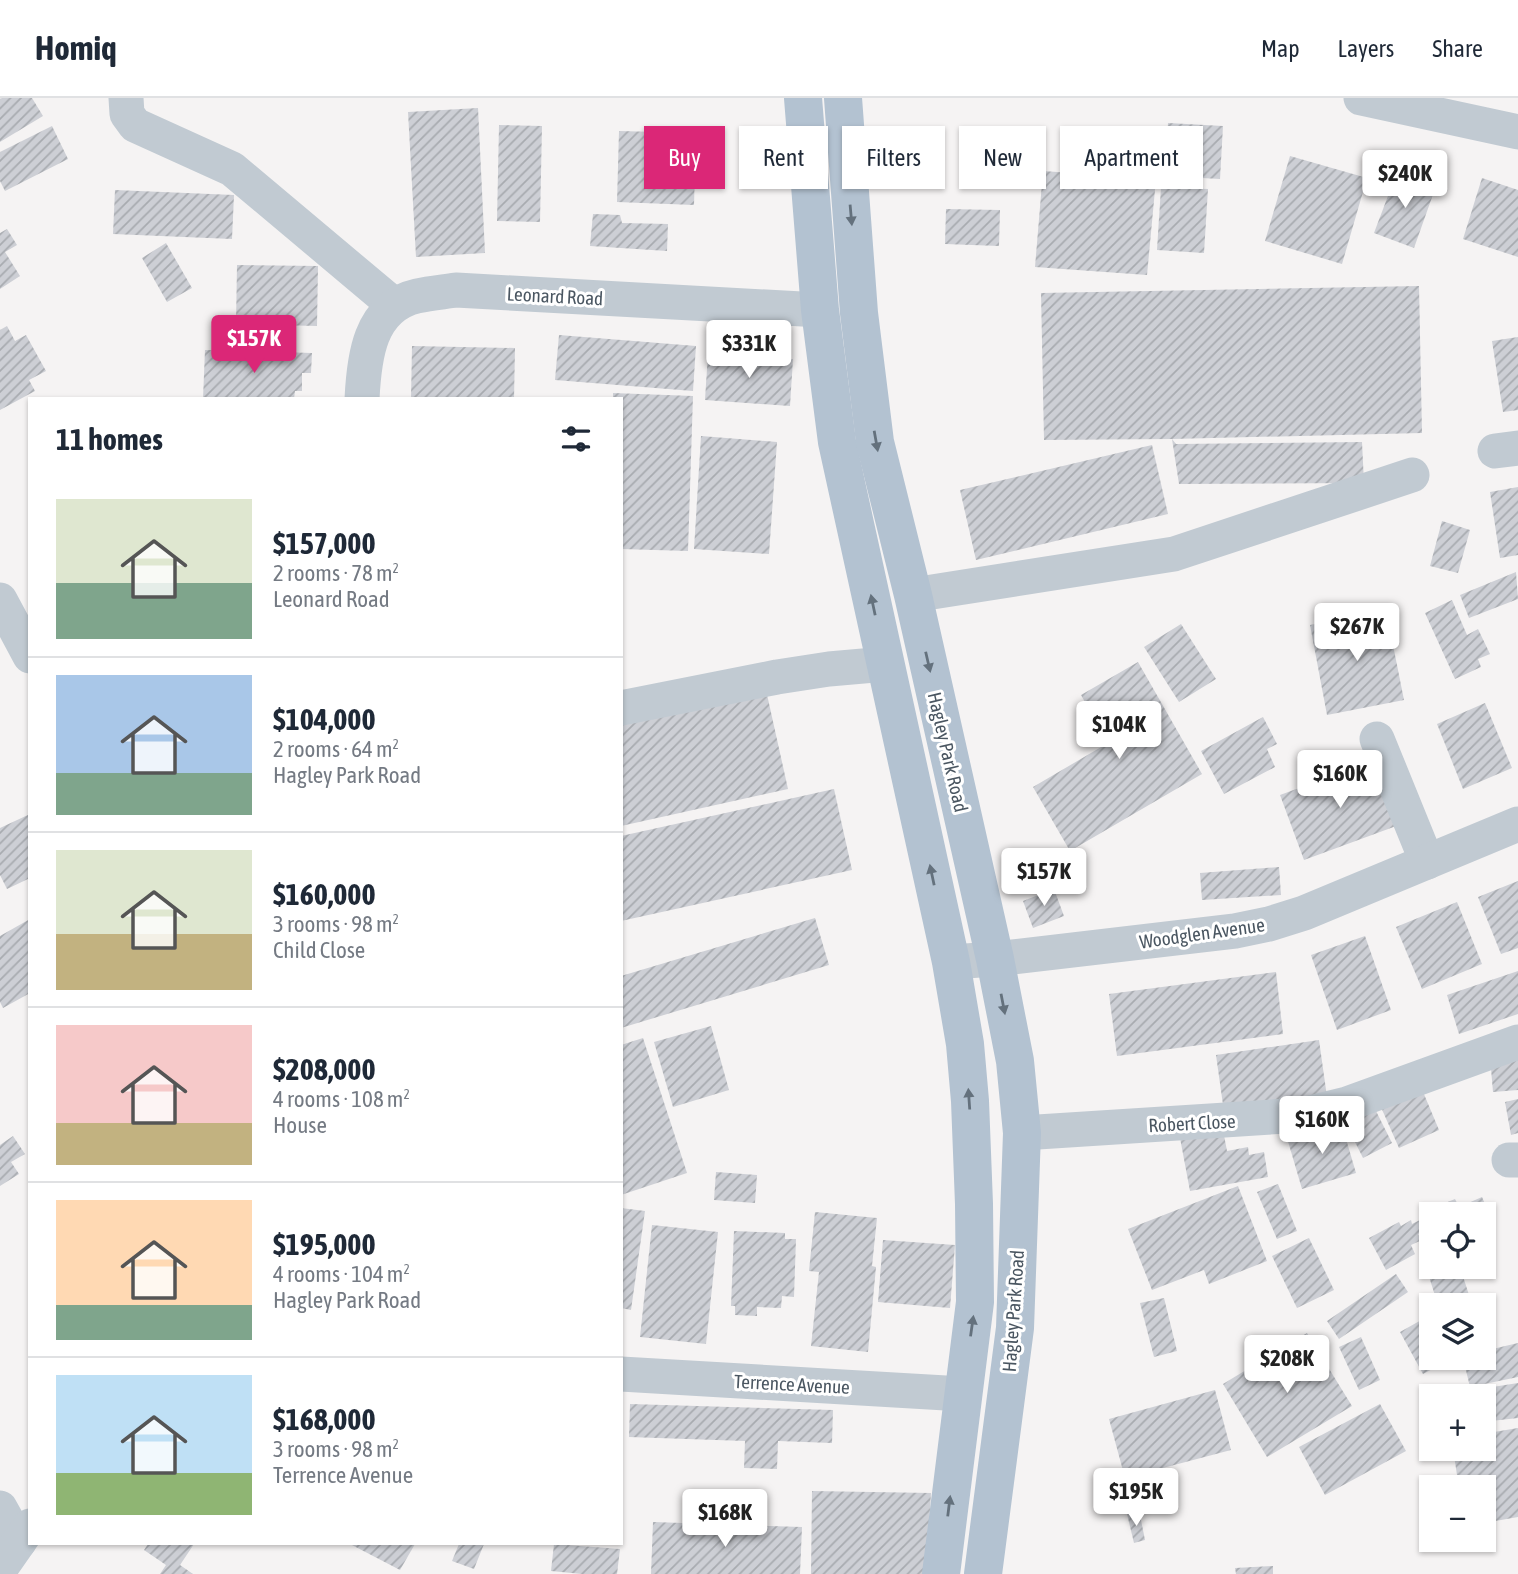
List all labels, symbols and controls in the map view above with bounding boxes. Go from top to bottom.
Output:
text: Homiq [35,29,117,67]
text: Map [1261,35,1300,62]
text: Layers [1338,35,1394,62]
text: Share [1432,35,1483,62]
chip: Buy [644,126,725,189]
chip: Rent [739,126,828,189]
chip: Filters [842,126,945,189]
chip: New [959,126,1046,189]
chip: Apartment [1060,126,1203,189]
pin: $240K [1356,150,1454,210]
text: $240K [1378,160,1432,186]
one-way arrow [846,204,857,226]
street label: Leonard Road [506,282,604,310]
pin: $157K [205,316,303,375]
pin: $331K [700,320,798,380]
text: $157K [227,325,281,351]
text: $331K [722,330,776,356]
icon: filters [557,420,595,458]
text: 11 homes [56,422,163,456]
one-way arrow [871,430,882,452]
text: $157,000 [273,526,376,560]
icon: home [112,527,196,611]
text: 2 rooms · 78 m² [273,560,399,586]
text: Leonard Road [273,586,390,612]
one-way arrow [867,593,878,615]
pin: $267K [1308,603,1406,663]
text: $267K [1330,613,1384,639]
one-way arrow [922,652,933,674]
street label: Hagley Park Road [924,690,972,814]
text: $104,000 [273,702,376,736]
pin: $104K [1070,702,1168,761]
icon: home [112,703,196,787]
text: $104K [1092,711,1146,737]
text: 2 rooms · 64 m² [273,736,399,762]
pin: $160K [1291,750,1389,810]
text: $160K [1313,760,1367,786]
text: Hagley Park Road [273,762,421,788]
pin: $157K [995,848,1093,908]
text: $157K [1017,858,1071,884]
one-way arrow [927,864,938,886]
text: $160,000 [273,877,376,911]
icon: home [112,878,196,962]
text: 3 rooms · 98 m² [273,911,399,937]
street label: Woodglen Avenue [1138,913,1266,953]
text: Child Close [273,937,365,963]
one-way arrow [998,993,1009,1015]
text: $208,000 [273,1052,376,1086]
icon: home [112,1053,196,1137]
text: 4 rooms · 108 m² [273,1086,410,1112]
one-way arrow [963,1088,974,1110]
pin: $160K [1273,1096,1371,1156]
text: $160K [1295,1106,1349,1132]
street label: Robert Close [1148,1110,1236,1136]
text: House [273,1112,327,1138]
map controls [1419,1202,1496,1552]
button: locate [1419,1202,1496,1279]
text: $195,000 [273,1227,376,1261]
icon: home [112,1228,196,1312]
street label: Hagley Park Road [998,1249,1028,1373]
text: 4 rooms · 104 m² [273,1261,410,1287]
text: Hagley Park Road [273,1287,421,1313]
button: layers [1419,1293,1496,1370]
one-way arrow [967,1315,978,1337]
pin: $208K [1238,1336,1336,1395]
text: $208K [1260,1345,1314,1371]
street label: Terrence Avenue [734,1370,850,1398]
button: + [1419,1384,1496,1461]
text: $168,000 [273,1402,376,1436]
icon: home [112,1403,196,1487]
text: 3 rooms · 98 m² [273,1436,399,1462]
text: Terrence Avenue [273,1462,413,1488]
pin: $195K [1087,1468,1185,1528]
button: − [1419,1475,1496,1552]
text: $195K [1109,1478,1163,1504]
pin: $168K [676,1490,774,1549]
one-way arrow [944,1495,955,1517]
text: $168K [698,1499,752,1525]

